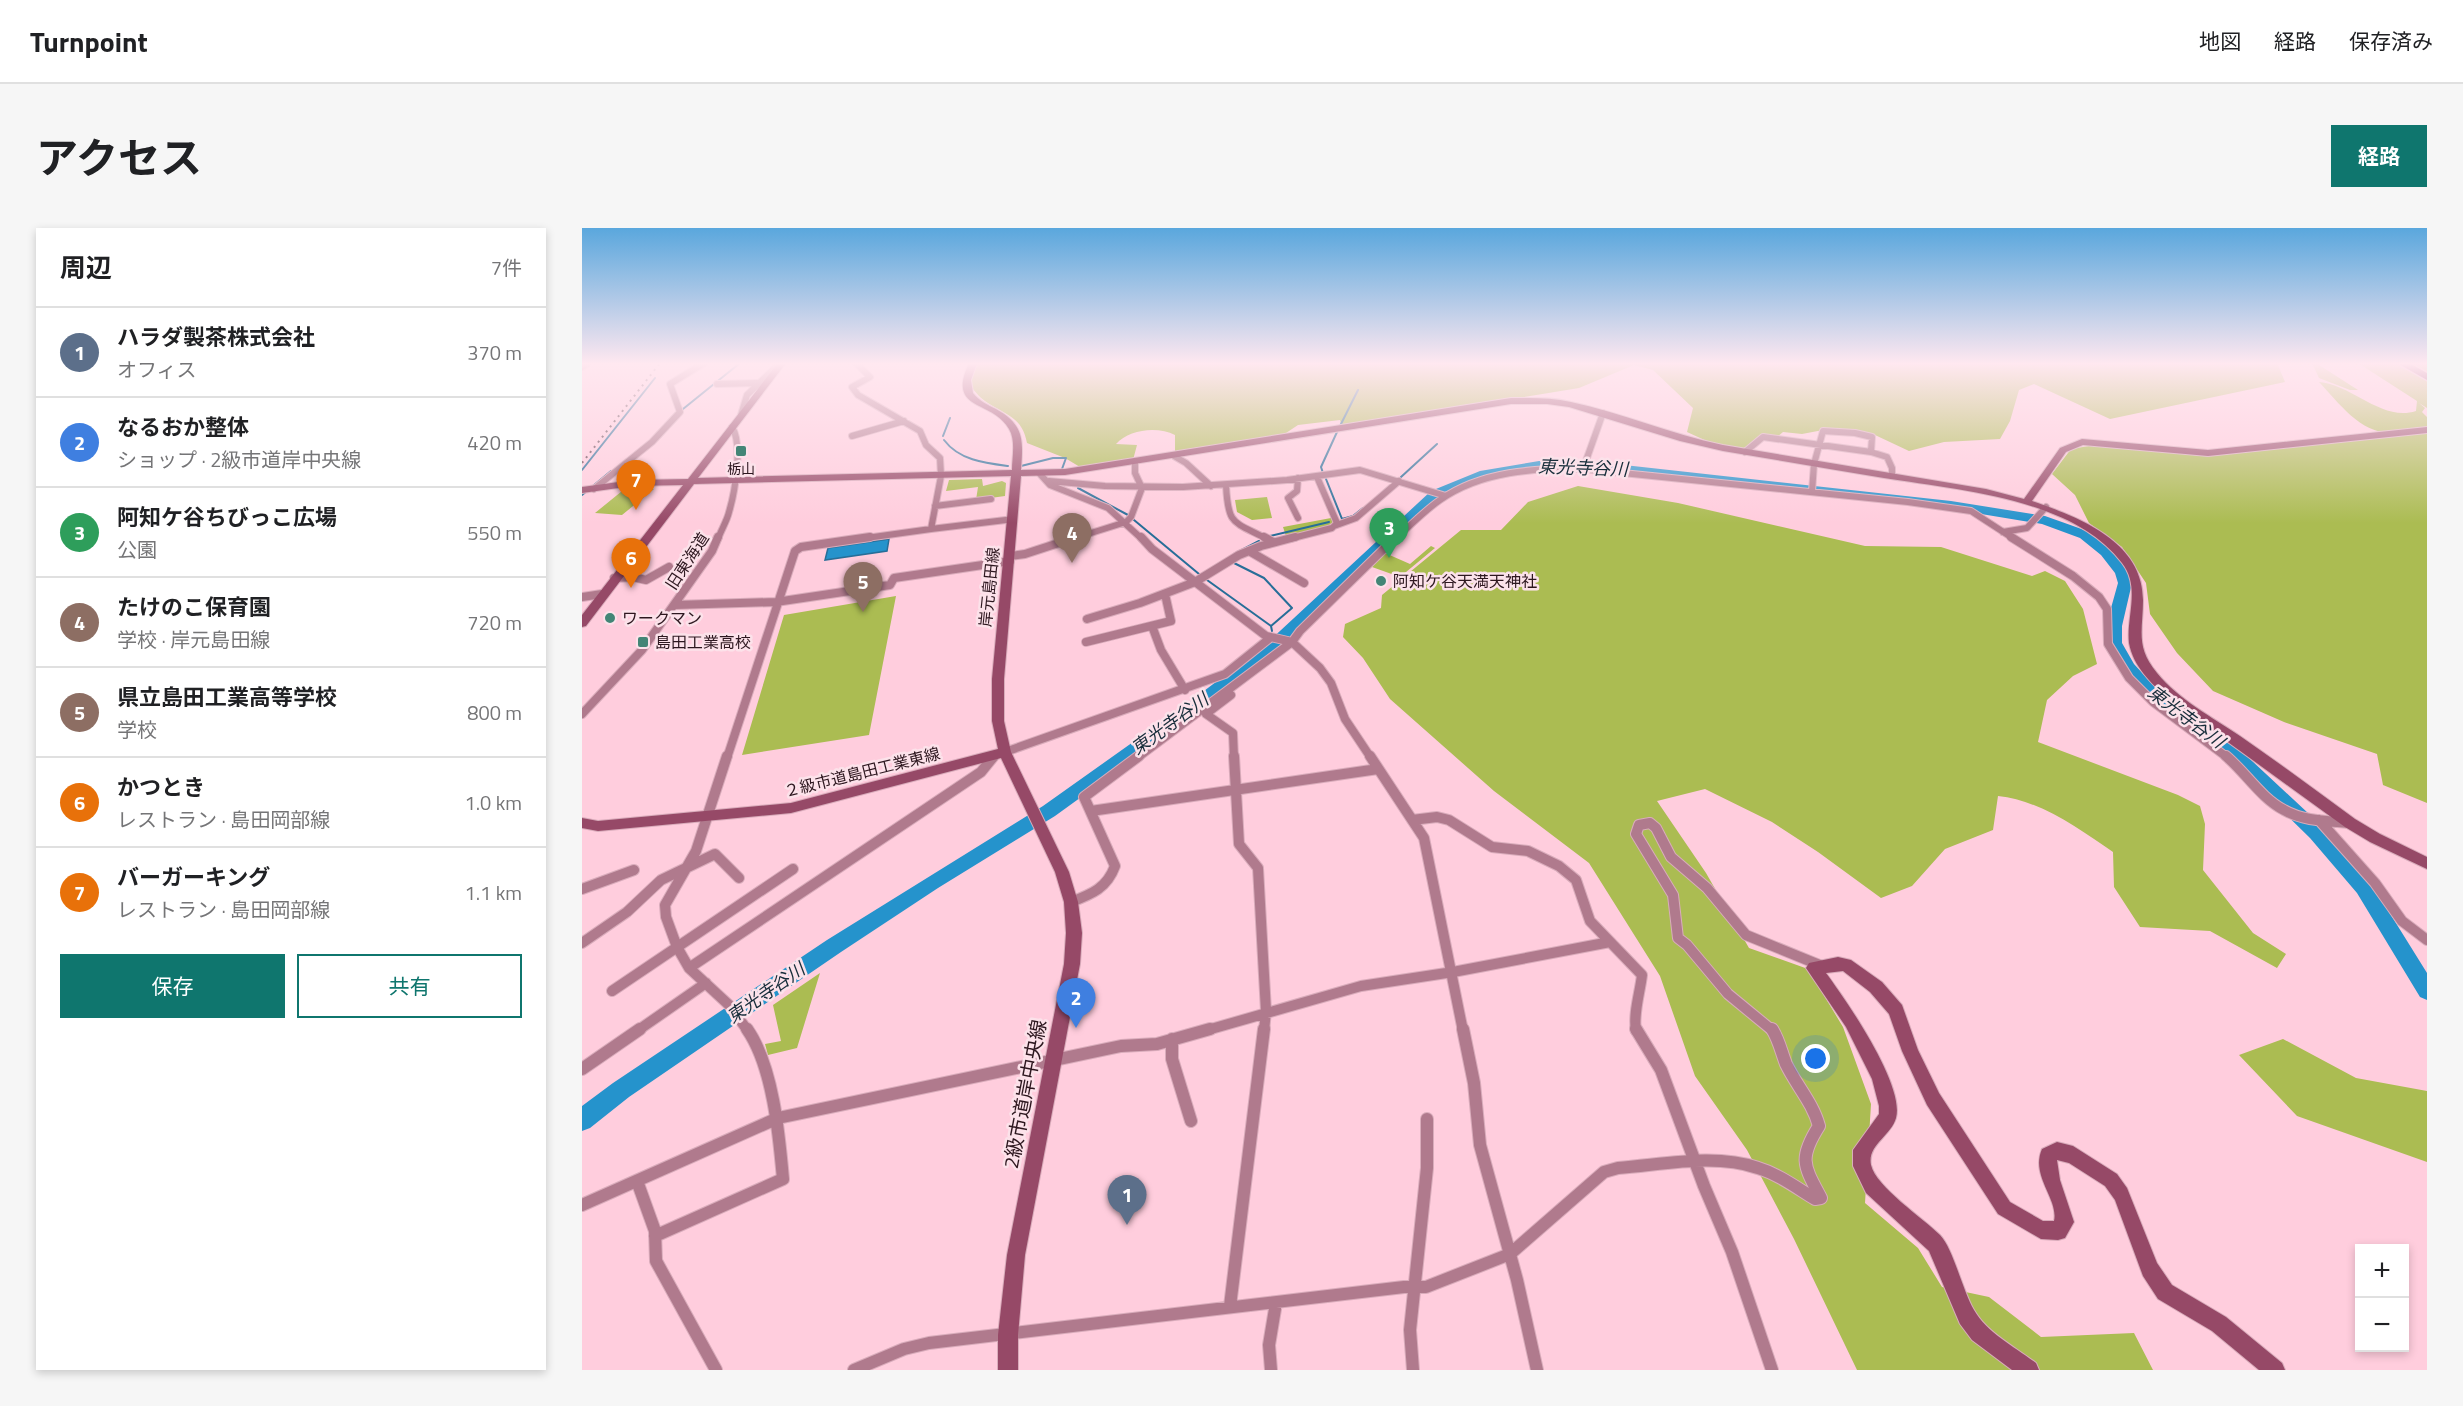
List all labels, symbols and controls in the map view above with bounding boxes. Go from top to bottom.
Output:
text: Turnpoint [30,20,148,63]
text: 地図 [2199,25,2241,57]
text: 経路 [2274,25,2316,57]
text: 保存済み [2349,25,2433,57]
text: アクセス [36,125,202,189]
button: 経路 [2331,125,2427,187]
text: 周辺 [60,248,112,287]
text: 7件 [491,252,522,283]
text: ハラダ製茶株式会社 [117,320,315,354]
text: 1 [74,337,85,368]
text: 370 m [467,337,522,368]
text: オフィス [117,354,197,385]
text: なるおか整体 [117,410,249,444]
text: 2 [74,427,85,458]
text: 420 m [467,427,522,458]
text: ショップ · 2級市道岸中央線 [117,444,361,475]
marker: 栃山 [734,444,748,458]
water label: 東光寺谷川 [1538,452,1630,483]
place label: 栃山 [727,458,755,479]
pin: 7 [616,460,656,510]
text: 阿知ケ谷ちびっこ広場 [117,500,337,534]
pin: 3 [1370,508,1408,558]
pin: 4 [1052,514,1092,563]
text: 3 [74,517,85,548]
text: 550 m [467,517,522,548]
street label: 旧東海道 [660,528,714,594]
text: 公園 [117,534,157,565]
pin: 6 [611,538,650,588]
street label: 岸元島田線 [973,546,1005,628]
pin: 5 [844,562,882,612]
place label: 阿知ケ谷天満天神社 [1393,569,1537,593]
marker: 阿知ケ谷天満天神社 [1374,574,1388,588]
text: たけのこ保育園 [117,590,271,624]
place label: ワークマン [622,606,702,630]
text: 4 [74,607,85,638]
text: 720 m [467,607,522,638]
marker: ワークマン [603,611,617,625]
text: 学校 · 岸元島田線 [117,624,270,655]
place label: 島田工業高校 [655,630,751,654]
marker: 島田工業高校 [636,635,650,649]
water label: 東光寺谷川 [2142,679,2232,756]
text: 県立島田工業高等学校 [117,680,337,714]
water label: 東光寺谷川 [1125,685,1216,761]
text: 5 [74,697,85,728]
text: 800 m [467,697,522,728]
text: 学校 [117,714,157,745]
street label: ２級市道島田工業東線 [781,741,943,803]
text: かつとき [117,770,205,804]
text: 6 [74,787,85,818]
text: 1.0 km [465,787,522,818]
text: レストラン · 島田岡部線 [117,804,330,835]
text: バーガーキング [117,860,270,894]
text: 7 [74,877,85,908]
text: 1.1 km [465,877,522,908]
text: レストラン · 島田岡部線 [117,894,330,925]
button: 保存 [60,954,285,1018]
button: 共有 [297,954,522,1018]
water label: 東光寺谷川 [721,955,812,1029]
pin: 2 [1056,978,1096,1028]
street label: 2級市道岸中央線 [995,1017,1054,1171]
your location [1801,1044,1830,1073]
pin: 1 [1108,1176,1146,1225]
map controls [2355,1244,2409,1352]
button: + [2355,1244,2409,1298]
button: − [2355,1298,2409,1352]

